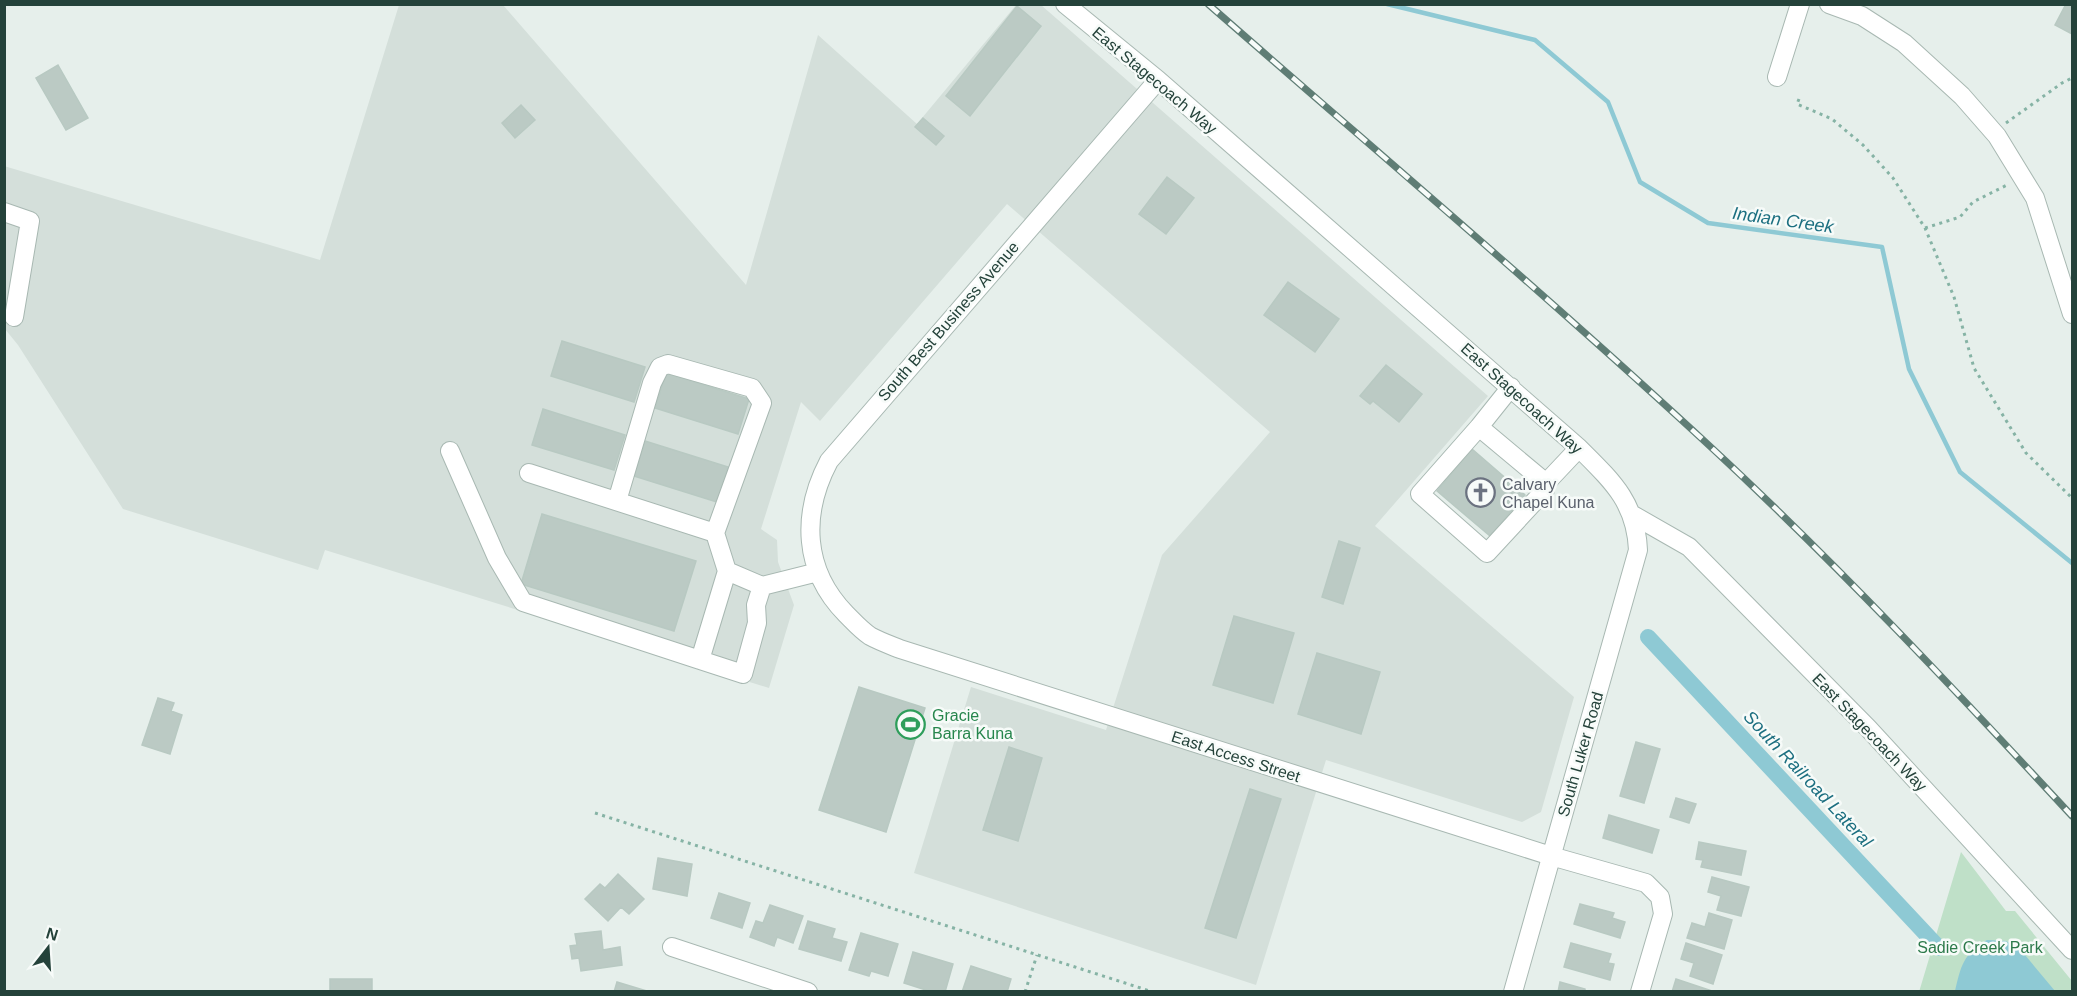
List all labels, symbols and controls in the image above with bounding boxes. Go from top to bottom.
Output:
street label: East Stagecoach Way [1089,23,1220,137]
water label: Indian Creek [1731,203,1836,237]
street label: South Best Business Avenue [875,238,1022,404]
street label: East Stagecoach Way [1458,340,1586,457]
place label: Calvary Chapel Kuna [1502,476,1595,511]
church icon: Calvary Chapel Kuna [1465,477,1497,509]
street label: East Stagecoach Way [1809,670,1930,795]
street label: South Luker Road [1555,690,1606,818]
place label: Gracie Barra Kuna [932,707,1013,742]
water label: South Railroad Lateral [1740,707,1877,852]
sports icon: Gracie Barra Kuna [895,708,927,740]
street label: East Access Street [1169,728,1303,785]
north arrow [18,918,78,978]
text: N [44,924,60,944]
park label: Sadie Creek Park [1917,939,2044,956]

